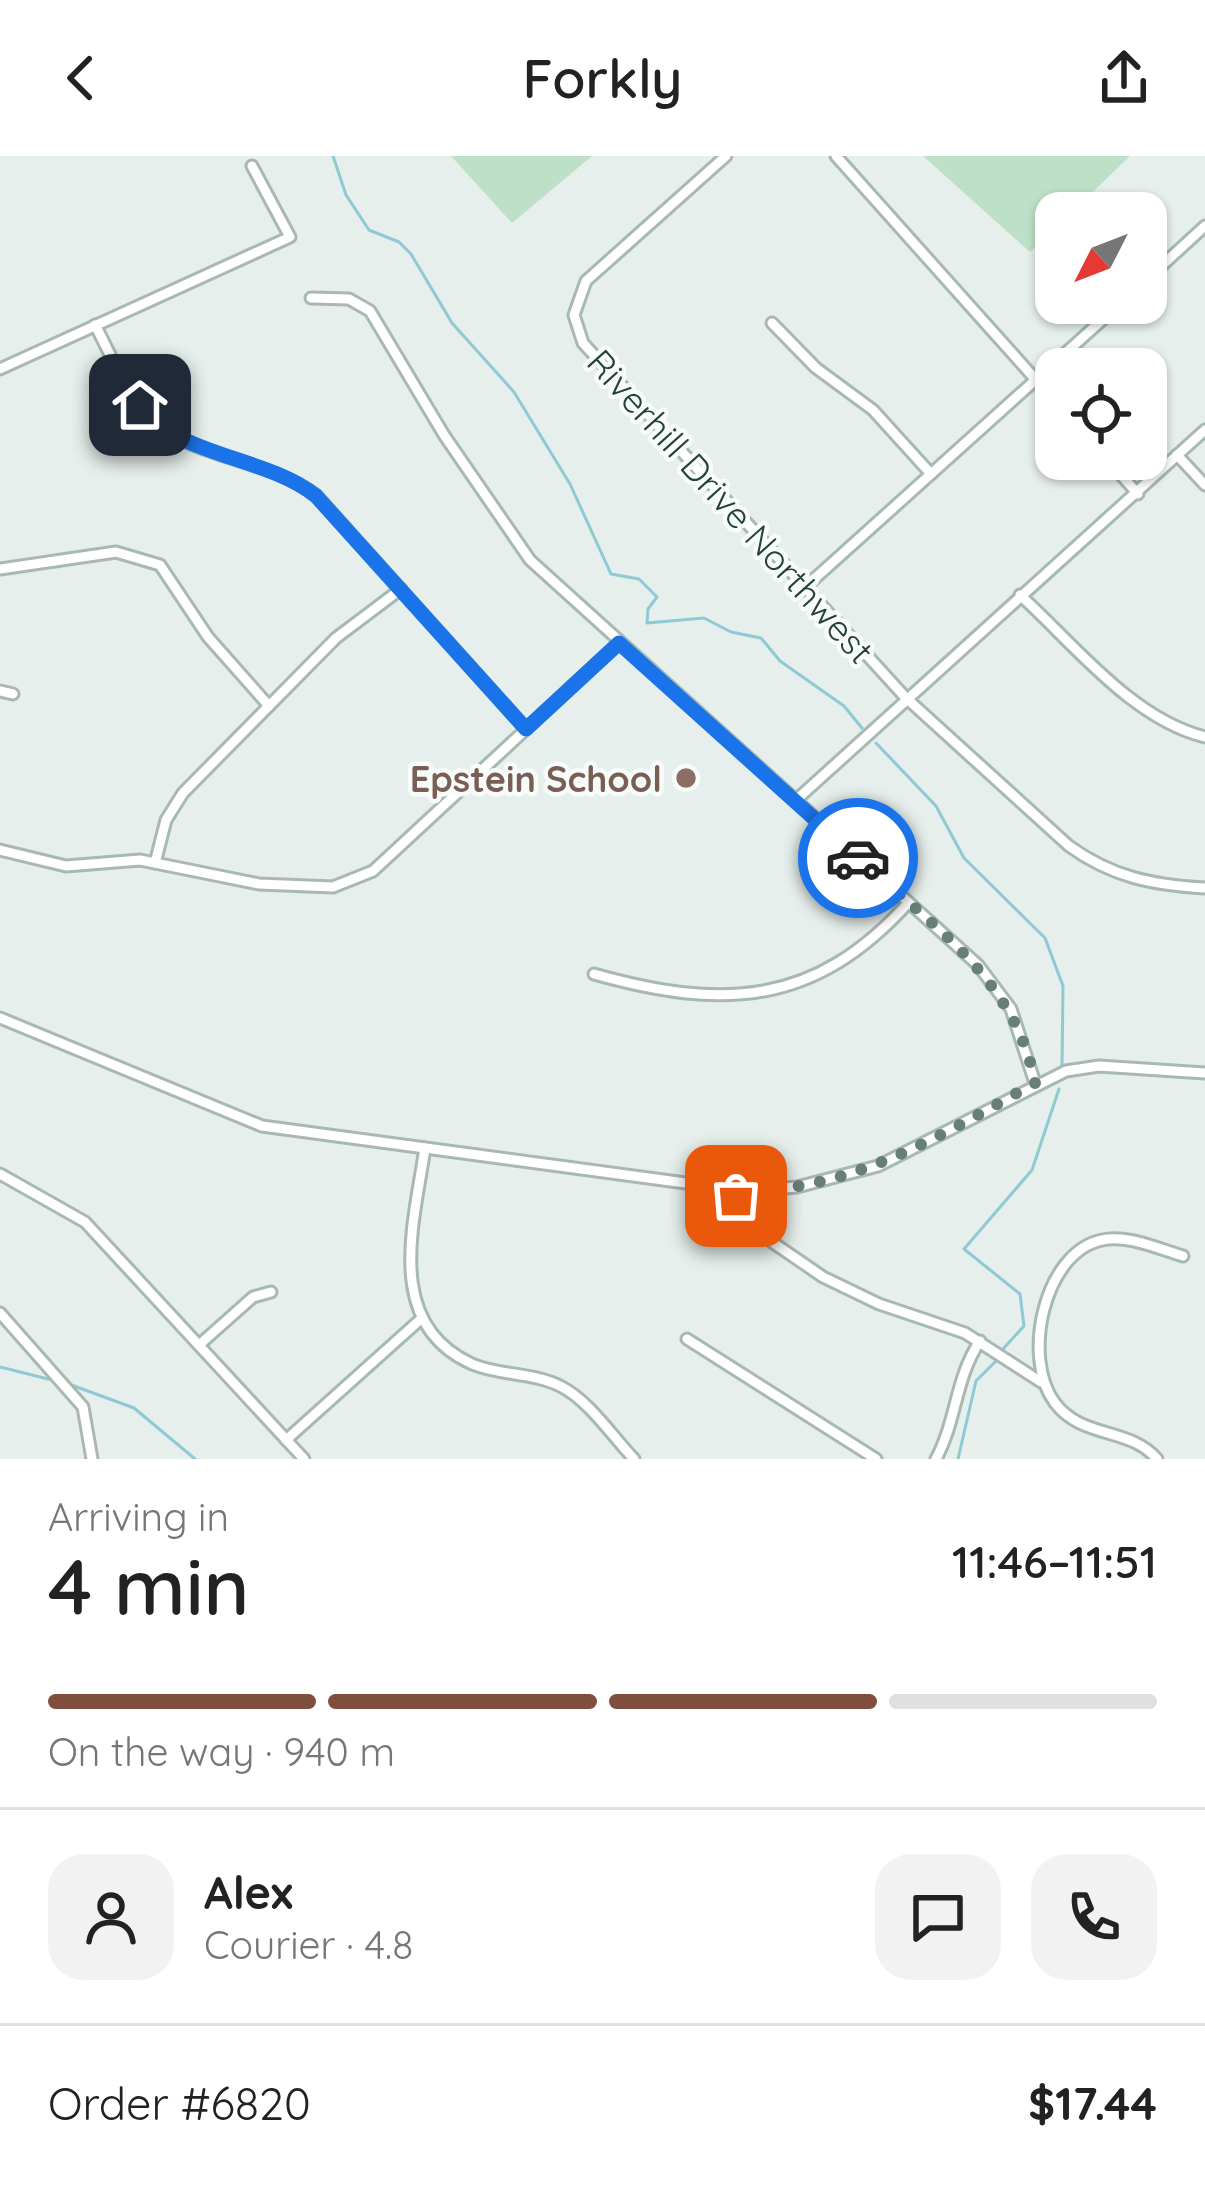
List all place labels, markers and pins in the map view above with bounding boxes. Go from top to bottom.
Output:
pin [89,354,191,456]
place label: Epstein School [410,756,662,801]
marker: Epstein School [673,765,699,791]
pin [685,1145,787,1247]

